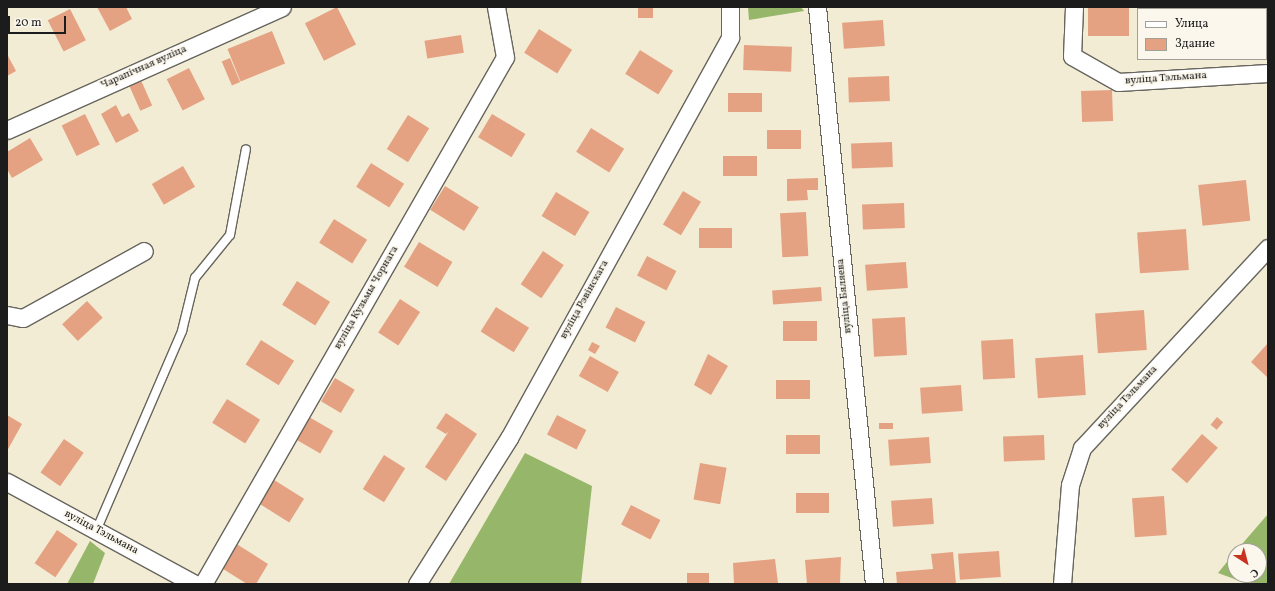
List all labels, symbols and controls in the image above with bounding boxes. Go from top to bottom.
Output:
scale bar [10,8,68,34]
legend [1137,8,1267,60]
text: 20 m [15,15,42,31]
text: Улица [1175,16,1208,32]
text: Здание [1175,36,1215,52]
street label: Чарапічная вуліца [99,43,189,93]
street label: вуліца Тэльмана [1125,70,1207,88]
street label: вуліца Кузьмы Чорнага [332,244,402,352]
street label: вуліца Рэвінскага [558,258,612,342]
street label: вуліца Бяляева [835,258,855,334]
street label: вуліца Тэльмана [1095,363,1161,433]
street label: вуліца Тэльмана [62,508,140,558]
north arrow [1227,543,1267,583]
text: С [1246,564,1261,580]

